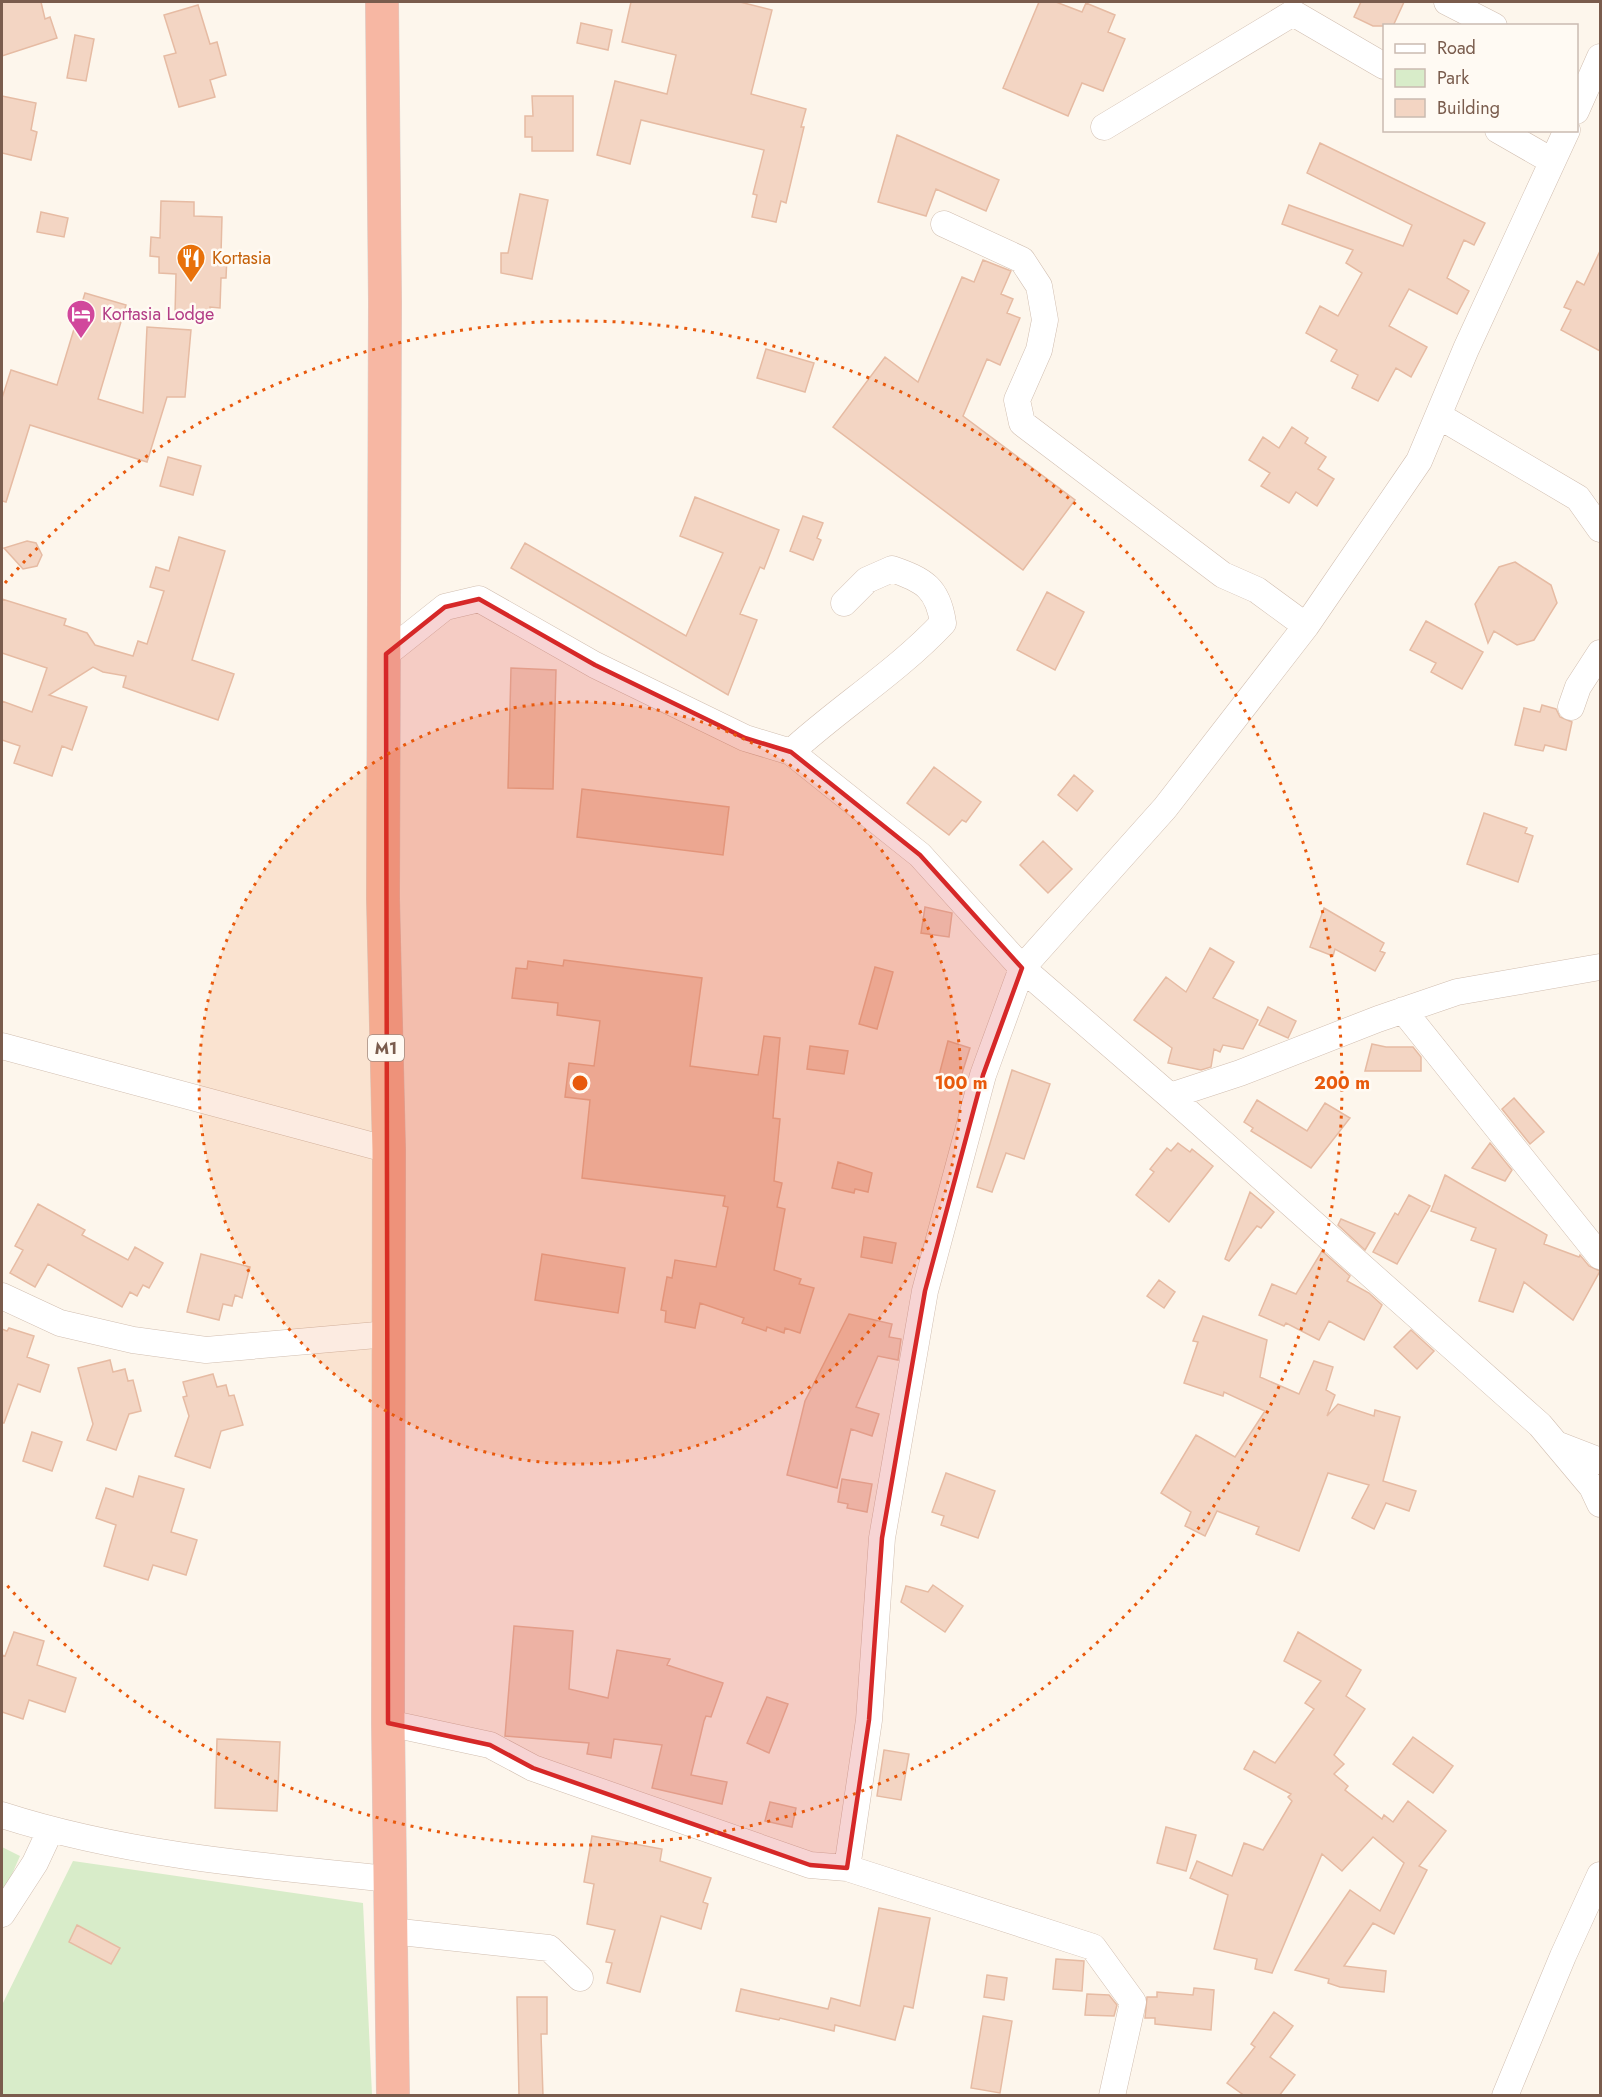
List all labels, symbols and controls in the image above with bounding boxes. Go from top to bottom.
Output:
legend [1383,24,1578,132]
text: Road [1437,35,1476,61]
text: Park [1437,65,1469,91]
text: Building [1437,95,1500,121]
restaurant icon: Kortasia [175,242,207,284]
place label: Kortasia [212,245,271,271]
hotel icon: Kortasia Lodge [65,298,97,340]
place label: Kortasia Lodge [102,301,214,327]
road number: M1 [368,1035,404,1061]
text: 100 m [934,1070,988,1096]
text: 200 m [1314,1070,1370,1096]
centre of rings [570,1073,590,1093]

